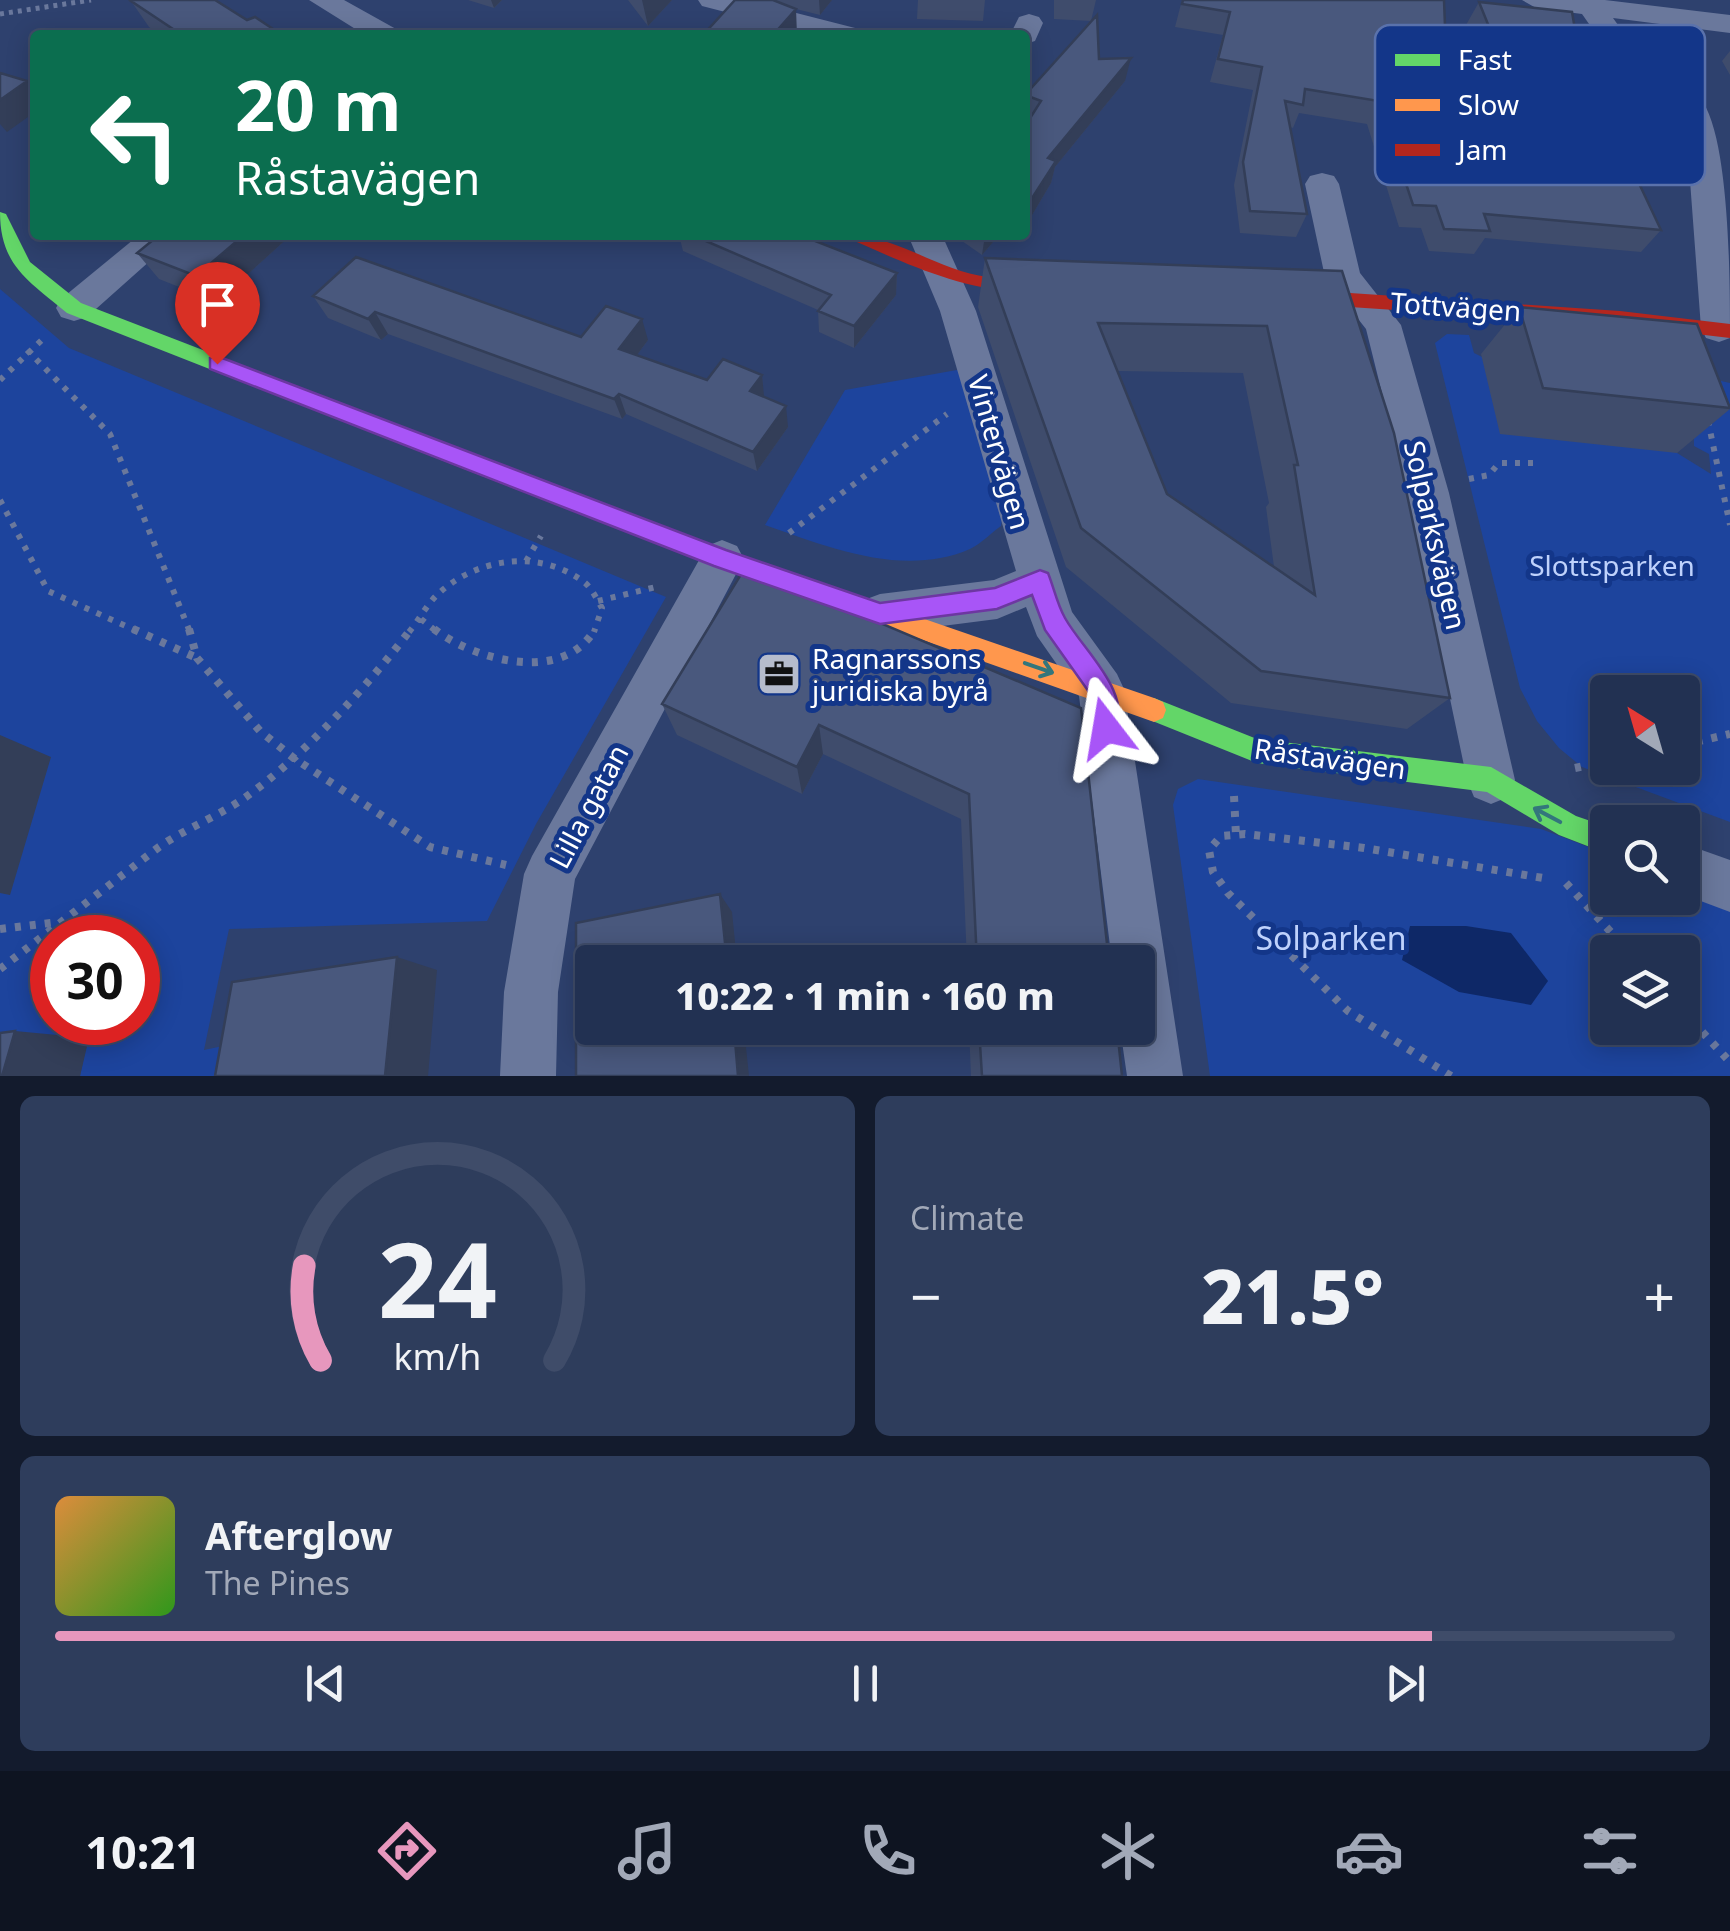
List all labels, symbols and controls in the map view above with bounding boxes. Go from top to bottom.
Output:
legend [1375,25,1705,185]
text: Fast [1458,40,1512,78]
text: 20 m [235,56,402,152]
icon: left [70,70,200,200]
text: Slow [1458,85,1519,123]
text: Jam [1455,130,1508,168]
text: Råstavägen [235,147,480,208]
pin [175,262,260,365]
icon: arrive [190,277,245,332]
street label: Tottvägen [1389,282,1523,330]
street label: Vintervägen [960,370,1040,534]
street label: Solparksvägen [1396,437,1476,633]
park label: Slottsparken [1529,546,1695,584]
place label: Ragnarssons juridiska byrå [810,639,989,709]
office icon: Ragnarssons juridiska byrå [756,651,802,697]
one-way arrow [1022,660,1054,678]
north arrow [1590,675,1700,785]
map controls [1590,675,1700,1045]
position arrow [1054,676,1158,780]
street label: Råstavägen [1252,729,1408,787]
street label: Lilla gatan [539,737,637,875]
one-way arrow [1532,805,1562,825]
button: search [1590,805,1700,915]
speed limit sign: 30 [30,915,160,1045]
park label: Solparken [1256,916,1406,959]
button: layers [1590,935,1700,1045]
text: 10:22 · 1 min · 160 m [675,969,1055,1021]
text: Climate [910,1196,1024,1239]
text: 24 [378,1207,497,1348]
text: 21.5° [1201,1244,1384,1346]
text: − [910,1258,941,1333]
text: + [1644,1258,1675,1333]
text: km/h [394,1332,481,1380]
text: Afterglow [205,1509,393,1561]
text: The Pines [205,1561,350,1604]
icon: previous [298,1656,353,1711]
icon: pause [838,1656,893,1711]
icon: next [1378,1656,1433,1711]
icon: directions [372,1816,442,1886]
icon: music [612,1816,682,1886]
icon: phone [853,1816,923,1886]
icon: climate [1093,1816,1163,1886]
icon: car [1334,1816,1404,1886]
icon: filters [1575,1816,1645,1886]
text: 10:21 [85,1821,201,1882]

